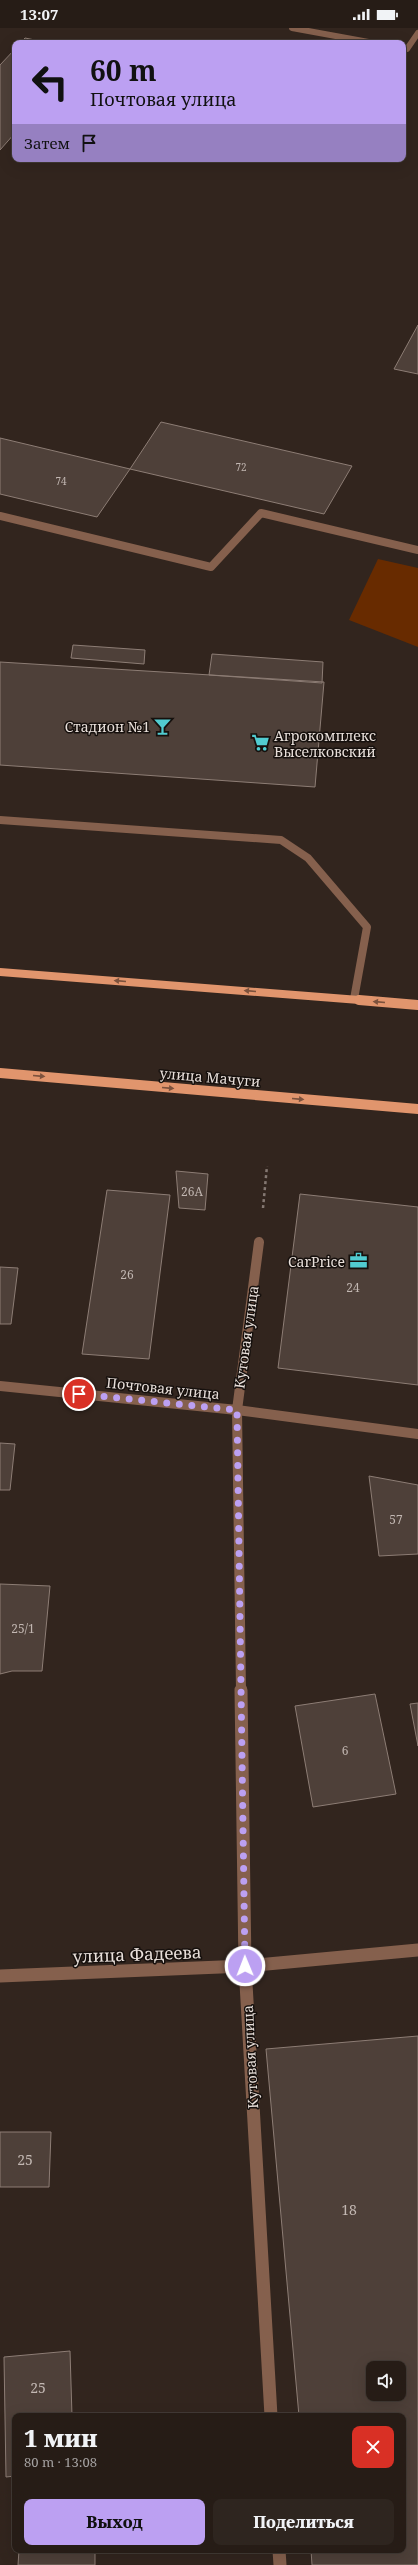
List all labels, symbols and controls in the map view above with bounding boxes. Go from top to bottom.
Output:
text: 13:07 [20,4,58,24]
text: 60 m [90,51,157,89]
icon: left [24,56,76,108]
text: Почтовая улица [90,87,237,111]
icon: arrive [78,132,100,154]
text: Затем [24,133,70,153]
house number: 72 [235,460,247,474]
house number: 74 [55,474,67,488]
bar icon: Стадион №1 [153,716,173,736]
place label: Стадион №1 [65,717,150,736]
place label: Агрокомплекс Выселковский [274,726,376,761]
supermarket icon: Агрокомплекс Выселковский [251,733,271,753]
one-way arrow [114,978,126,984]
one-way arrow [244,988,256,995]
one-way arrow [373,998,385,1005]
street label: улица Мачуги [159,1063,261,1091]
one-way arrow [33,1073,45,1080]
one-way arrow [162,1084,174,1091]
one-way arrow [292,1095,304,1102]
house number: 26А [181,1183,203,1200]
office icon: CarPrice [348,1251,368,1271]
place label: CarPrice [288,1252,345,1271]
house number: 26 [120,1266,134,1283]
house number: 24 [346,1279,360,1296]
street label: Кутовая улица [229,1284,263,1390]
street label: Почтовая улица [105,1373,221,1403]
pin [62,1377,96,1411]
icon: arrive [68,1383,90,1405]
house number: 57 [389,1511,403,1528]
house number: 25/1 [11,1620,35,1637]
house number: 6 [342,1742,349,1759]
street label: улица Фадеева [72,1940,202,1968]
position arrow [224,1945,266,1987]
street label: Кутовая улица [238,2005,262,2109]
house number: 25 [17,2150,33,2169]
house number: 18 [341,2200,357,2219]
map controls [366,2361,406,2401]
button: sound [366,2361,406,2401]
house number: 25 [30,2378,46,2397]
text: 1 мин [24,2421,98,2454]
button: close [352,2426,394,2468]
text: 80 m · 13:08 [24,2453,97,2471]
button: Выход [24,2499,205,2545]
button: Поделиться [213,2499,394,2545]

